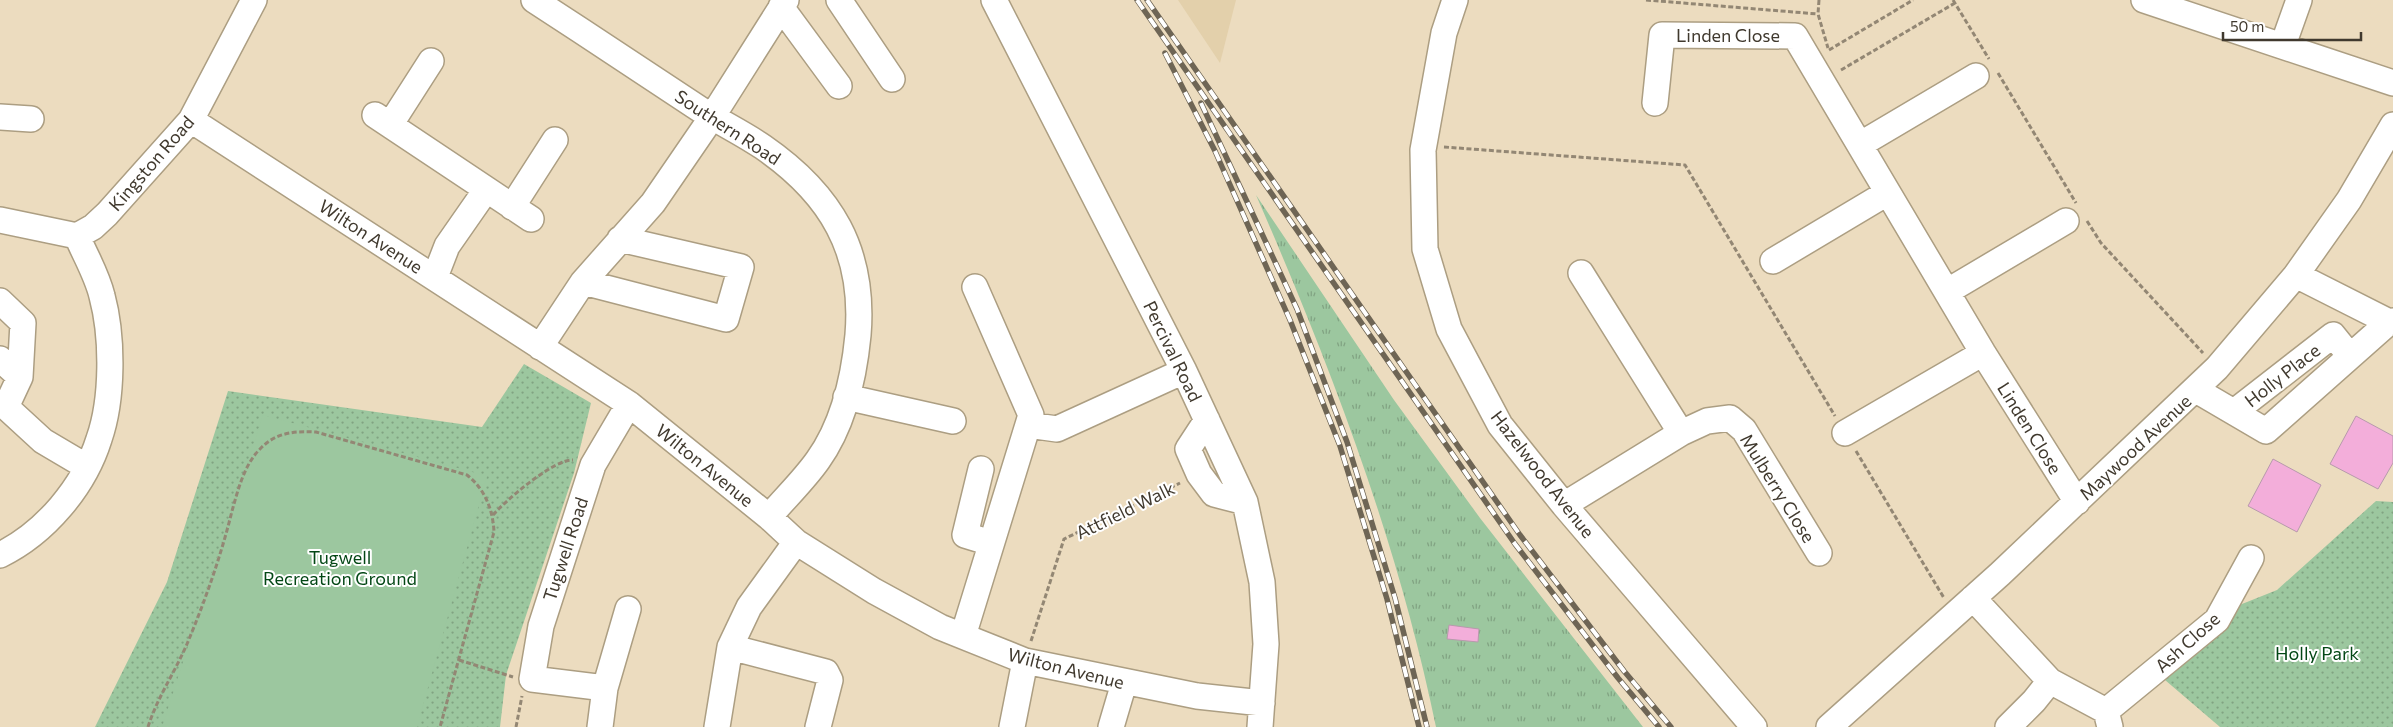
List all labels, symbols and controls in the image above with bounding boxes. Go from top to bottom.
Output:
scale bar [2223,10,2360,42]
text: 50 m [2230,17,2264,35]
street label: Linden Close [1676,24,1780,46]
street label: Southern Road [671,85,785,169]
street label: Kingston Road [104,111,198,215]
street label: Wilton Avenue [315,194,427,278]
street label: Percival Road [1139,297,1207,405]
street label: Holly Place [2240,339,2324,411]
street label: Linden Close [1993,378,2067,478]
street label: Maywood Avenue [2074,389,2196,505]
street label: Hazelwood Avenue [1487,406,1599,542]
street label: Wilton Avenue [652,419,758,511]
street label: Mulberry Close [1736,429,1820,547]
street label: Attfield Walk [1072,476,1178,543]
street label: Tugwell Road [538,494,592,604]
park label: Tugwell Recreation Ground [263,546,417,589]
street label: Ash Close [2150,607,2224,677]
park label: Holly Park [2275,642,2359,664]
street label: Wilton Avenue [1005,643,1127,693]

